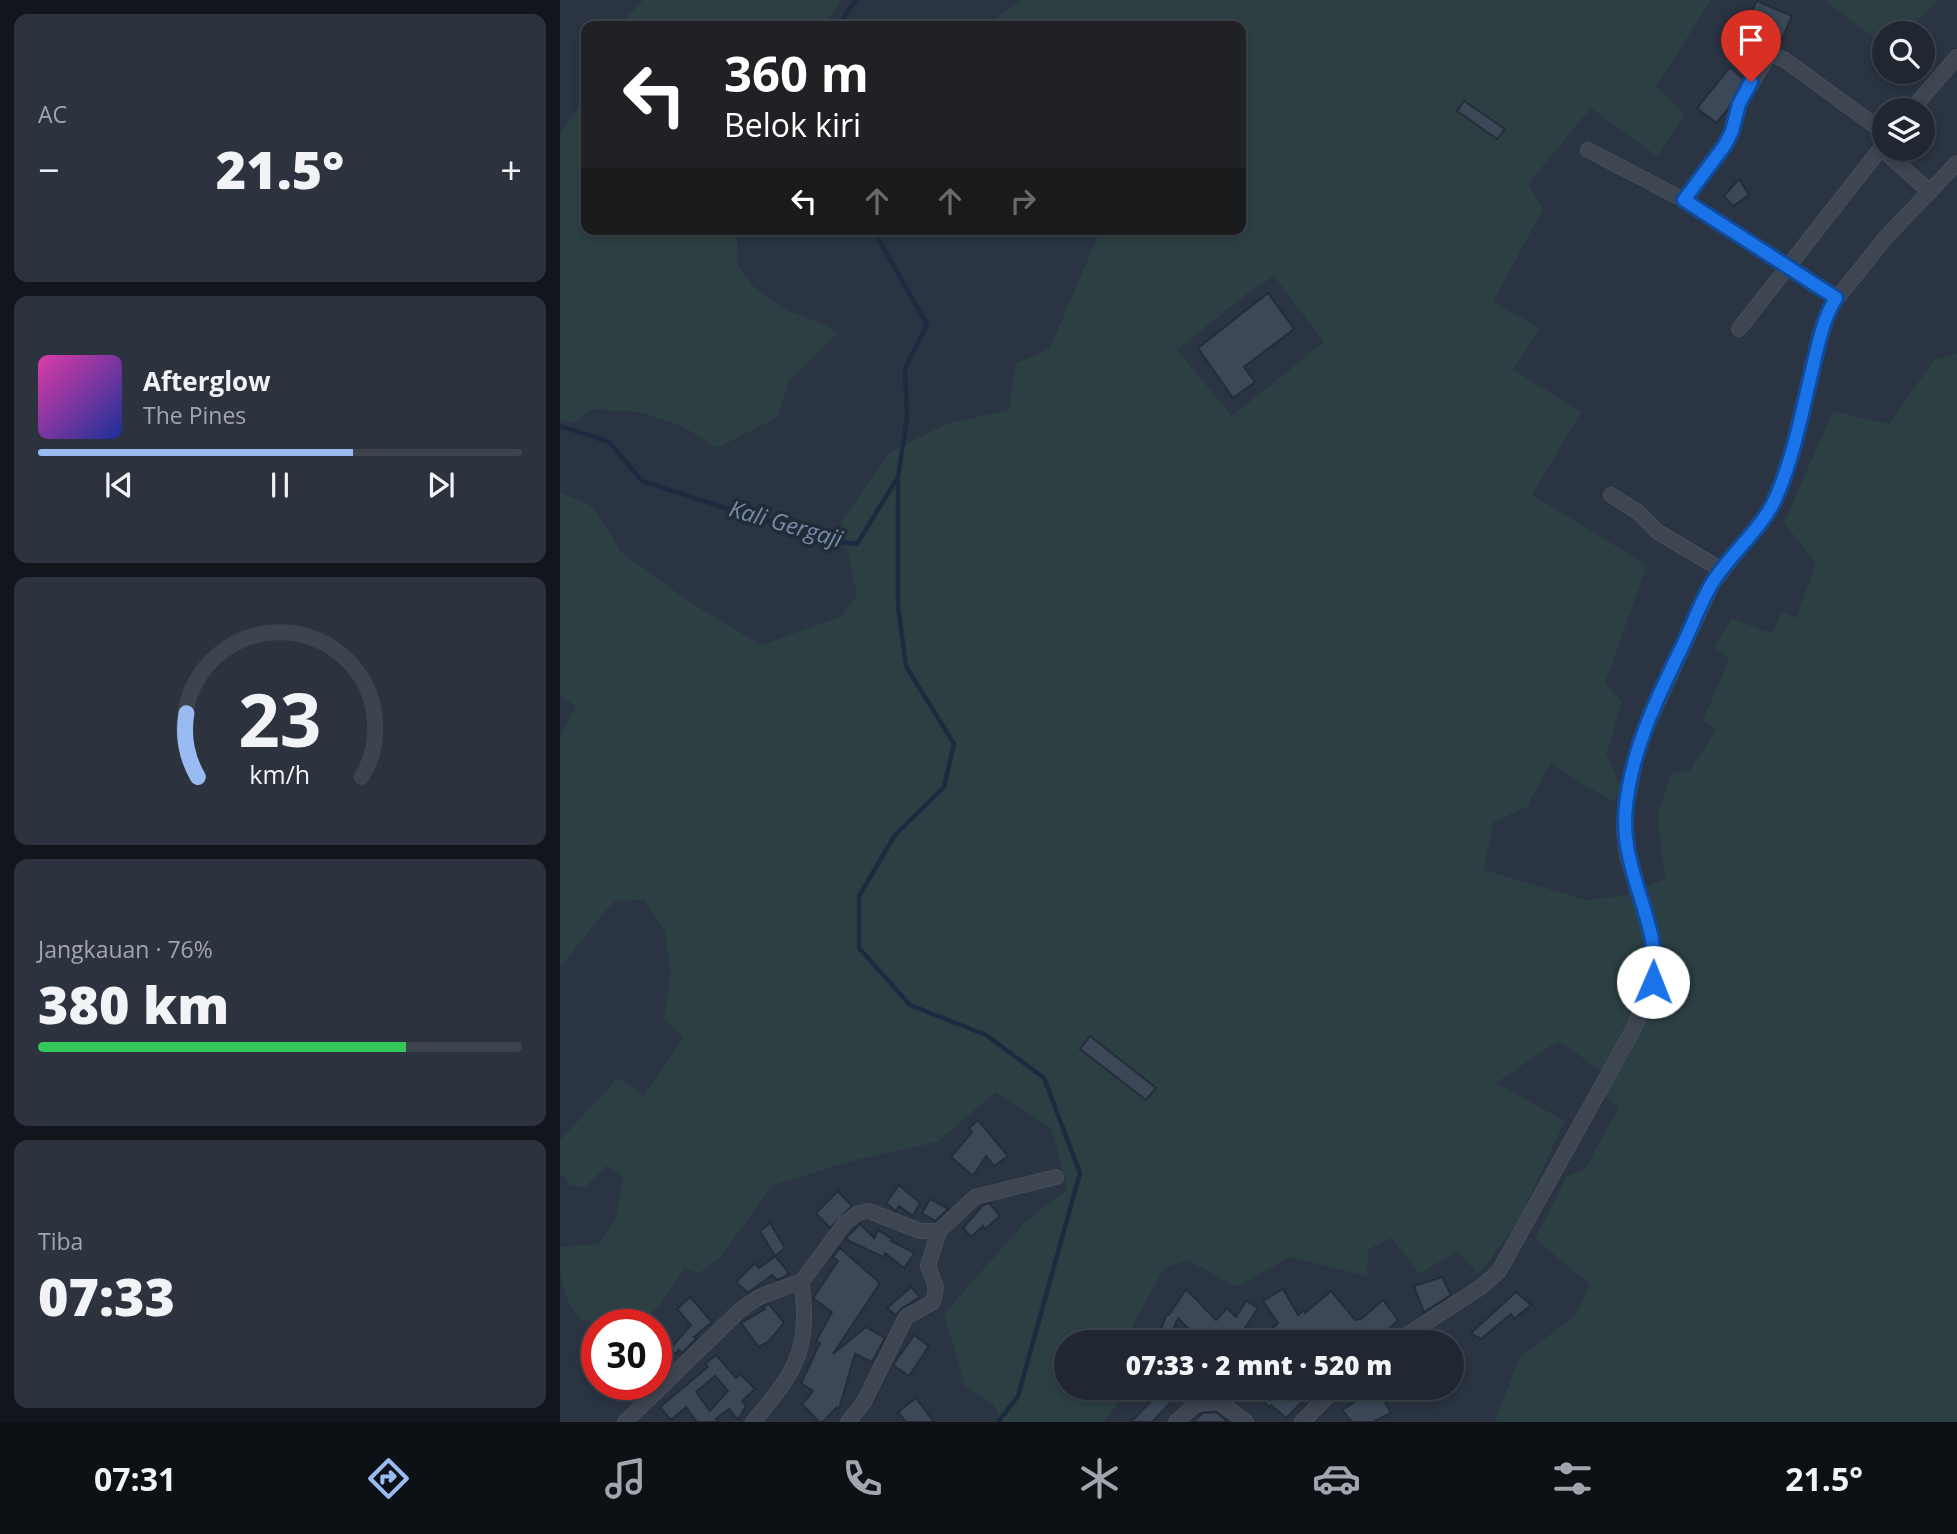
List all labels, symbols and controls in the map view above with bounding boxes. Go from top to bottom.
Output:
pin [1721,10,1781,82]
icon: arrive [1732,21,1770,59]
map controls [1872,21,1935,161]
button: search [1872,21,1935,84]
text: 360 m [724,40,869,106]
icon: left [609,49,700,140]
text: AC [38,98,67,130]
button: layers [1872,98,1935,161]
text: Belok kiri [724,103,861,146]
text: 21.5° [216,133,344,204]
text: − [38,143,60,195]
text: + [500,143,522,195]
icon: left [785,182,823,220]
icon: ahead [858,182,896,220]
icon: ahead [931,182,969,220]
icon: right [1004,182,1042,220]
text: Afterglow [143,363,270,399]
text: The Pines [143,399,246,431]
icon: previous [100,466,138,504]
icon: pause [261,466,299,504]
icon: next [422,466,460,504]
water label: Kali Gergaji [726,492,847,555]
text: 23 [238,669,322,768]
text: km/h [250,757,310,791]
text: Jangkauan · 76% [38,933,213,965]
position arrow [1616,945,1690,1019]
text: 380 km [38,968,229,1039]
text: Tiba [38,1225,83,1257]
text: 07:33 [38,1260,175,1331]
speed limit sign: 30 [581,1309,672,1400]
text: 07:33 · 2 mnt · 520 m [1126,1347,1392,1383]
icon: directions [364,1454,413,1503]
icon: music [601,1454,650,1503]
icon: phone [838,1454,887,1503]
icon: climate [1075,1454,1124,1503]
icon: car [1312,1454,1361,1503]
icon: filters [1548,1454,1597,1503]
text: 07:31 [94,1457,176,1500]
text: 21.5° [1785,1457,1863,1500]

